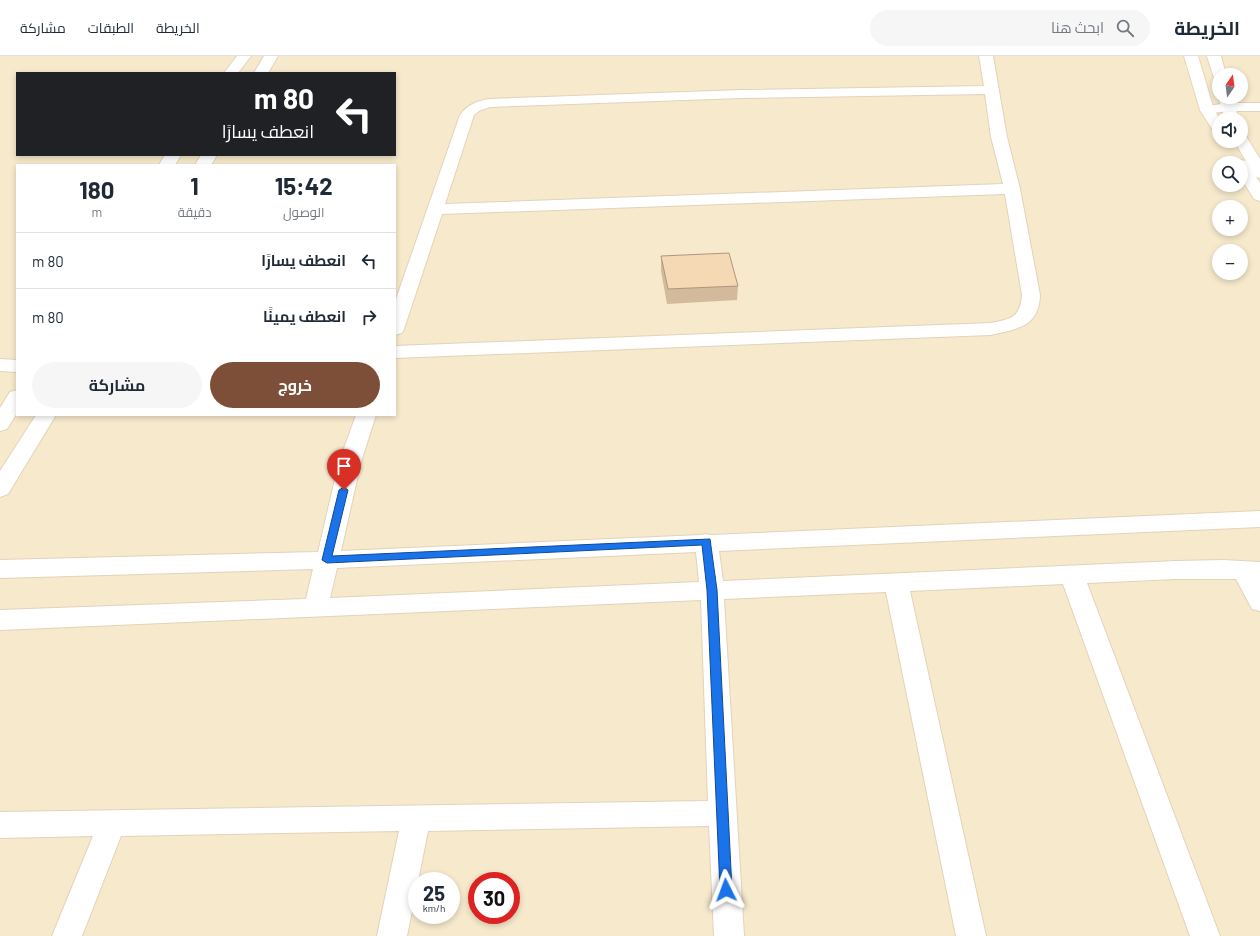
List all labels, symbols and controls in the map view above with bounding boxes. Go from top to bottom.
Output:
search box [870,10,1150,46]
text: الخريطة [1174,16,1240,39]
icon: search [1114,17,1136,39]
text: ابحث هنا [1051,18,1104,36]
text: مشاركة [20,19,66,36]
text: الطبقات [88,19,134,36]
text: الخريطة [156,19,200,36]
north arrow [1212,68,1248,104]
map controls [1212,68,1248,280]
text: 80 m [254,81,314,115]
icon: left [328,88,380,140]
button: sound [1212,112,1248,148]
text: انعطف يسارًا [222,120,314,142]
button: search [1212,156,1248,192]
text: 1 [190,171,199,200]
text: 15:42 [275,171,333,200]
text: 180 [79,175,114,204]
button: + [1212,200,1248,236]
text: m [91,204,102,220]
text: دقيقة [178,204,211,220]
text: الوصول [283,204,324,220]
button: − [1212,244,1248,280]
icon: left [358,250,380,272]
text: انعطف يسارًا [261,251,346,269]
text: 80 m [32,252,64,270]
icon: right [358,306,380,328]
text: انعطف يمينًا [263,307,346,325]
text: 80 m [32,308,64,326]
button: مشاركة [32,362,202,408]
button: خروج [210,362,380,408]
pin [327,449,361,490]
icon: arrive [333,455,355,477]
position arrow [705,869,747,911]
speed limit sign: 30 [468,872,520,924]
text: 25 [423,881,445,905]
text: km/h [423,902,445,914]

